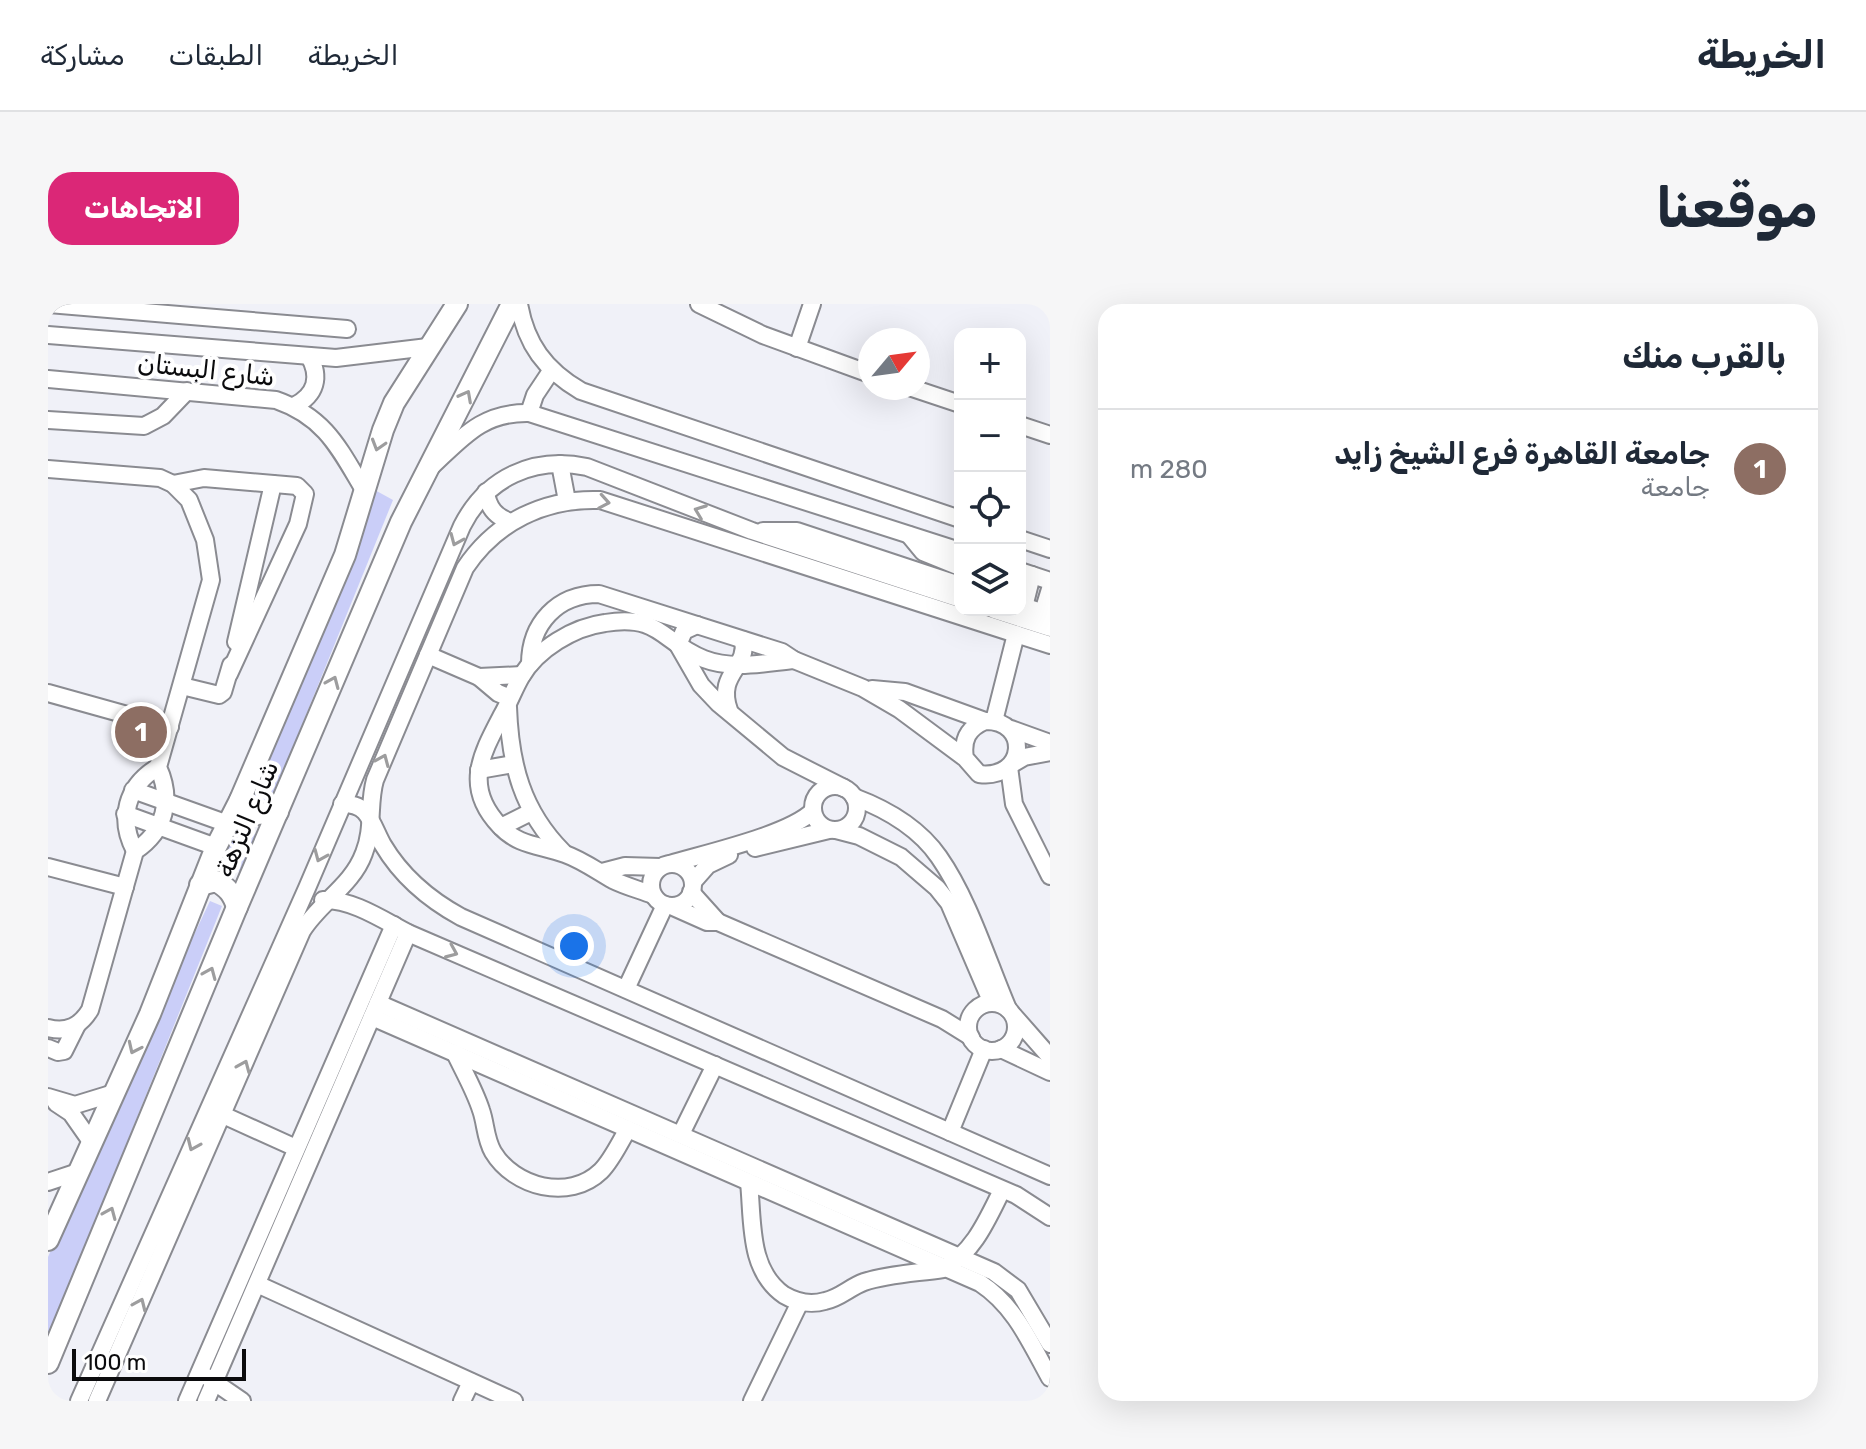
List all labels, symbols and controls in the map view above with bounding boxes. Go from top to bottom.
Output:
text: الخريطة [1697,32,1826,78]
text: مشاركة [40,39,124,72]
text: الطبقات [168,39,263,72]
text: الخريطة [307,39,399,72]
button: الاتجاهات [48,172,239,245]
text: موقعنا [1655,175,1818,241]
north arrow [858,328,930,400]
map controls [954,328,1026,616]
button: + [954,328,1026,400]
text: بالقرب منك [1622,336,1786,377]
street label: شارع البستان [136,347,276,395]
one-way arrow [456,389,471,404]
button: − [954,400,1026,472]
text: جامعة القاهرة فرع الشيخ زايد [1334,436,1710,472]
one-way arrow [371,437,387,451]
text: 280 m [1130,454,1208,485]
text: 1 [1754,454,1766,485]
button: locate [954,472,1026,544]
text: جامعة [1641,472,1710,503]
one-way arrow [597,493,611,510]
one-way arrow [694,504,708,521]
one-way arrow [449,532,465,546]
button: layers [954,544,1026,616]
one-way arrow [324,676,340,691]
pin: 1 [115,702,167,762]
one-way arrow [374,754,390,768]
street label: شارع النزهة [209,756,287,883]
one-way arrow [314,848,330,862]
your location [554,926,594,966]
one-way arrow [444,942,458,958]
one-way arrow [200,967,216,981]
one-way arrow [128,1040,144,1055]
one-way arrow [234,1060,250,1074]
one-way arrow [186,1137,202,1152]
one-way arrow [101,1207,117,1221]
one-way arrow [130,1298,146,1312]
scale bar [72,1345,246,1381]
text: 100 m [84,1349,146,1376]

